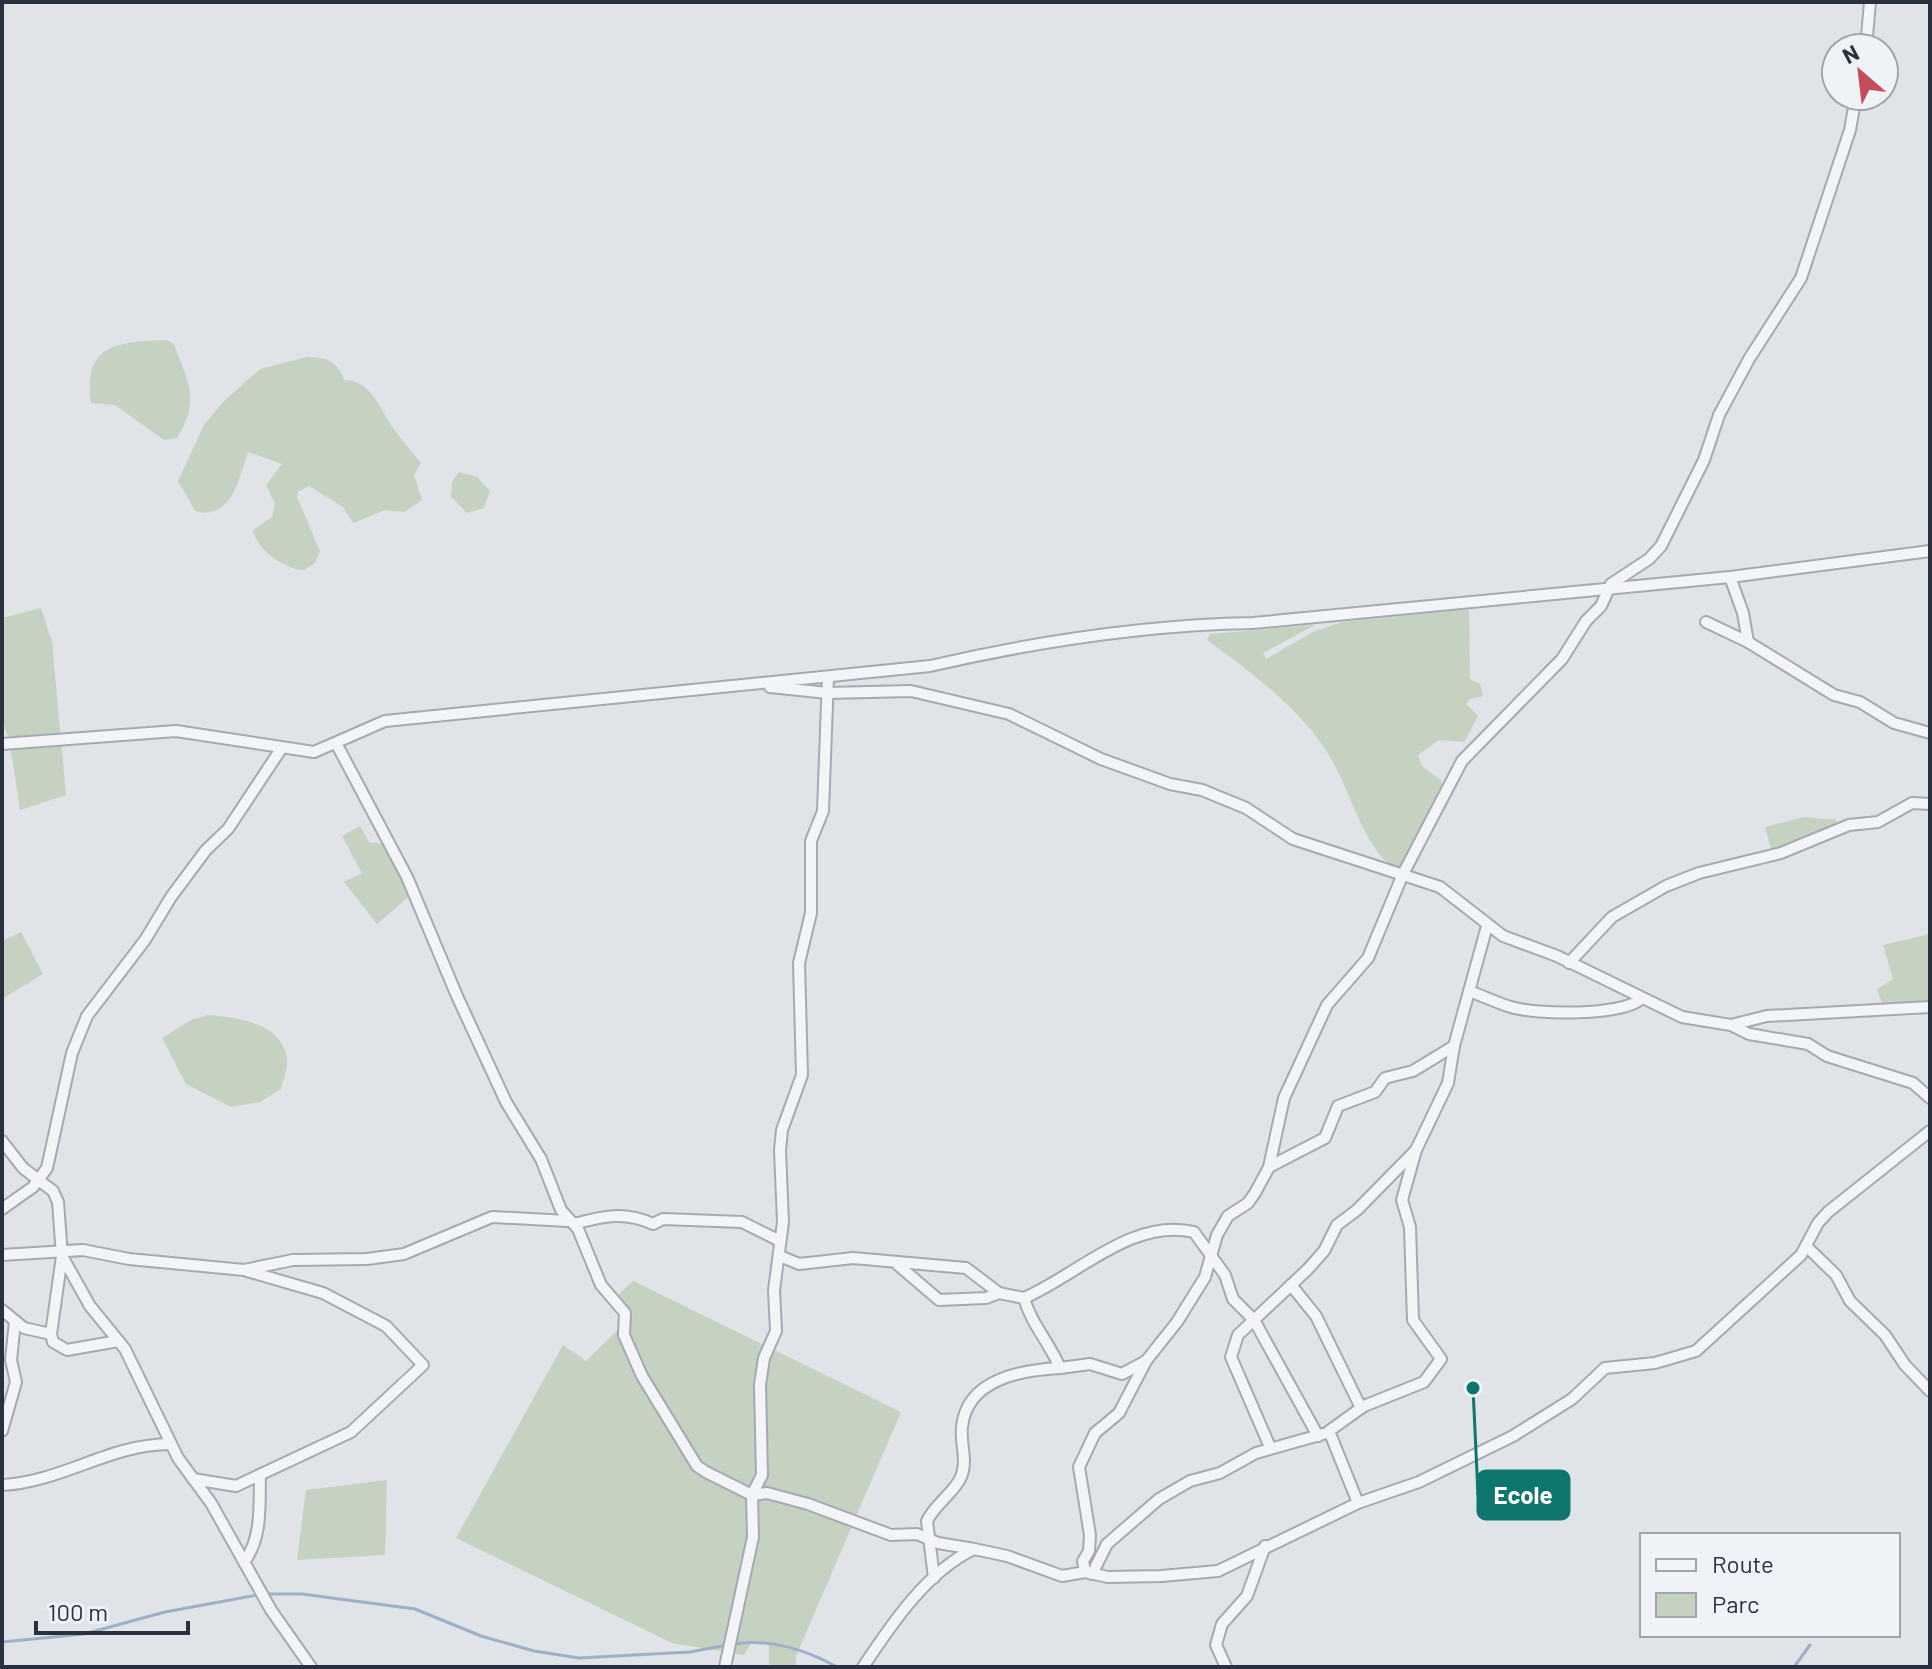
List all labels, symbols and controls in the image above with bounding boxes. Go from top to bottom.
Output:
north arrow [1820,32,1900,112]
text: N [1838,39,1863,68]
callout: Ecole [1478,1471,1569,1519]
text: Ecole [1493,1480,1553,1509]
legend [1640,1533,1900,1637]
text: Route [1712,1549,1774,1578]
scale bar [36,1585,188,1635]
text: Parc [1712,1589,1760,1618]
text: 100 m [48,1597,108,1626]

